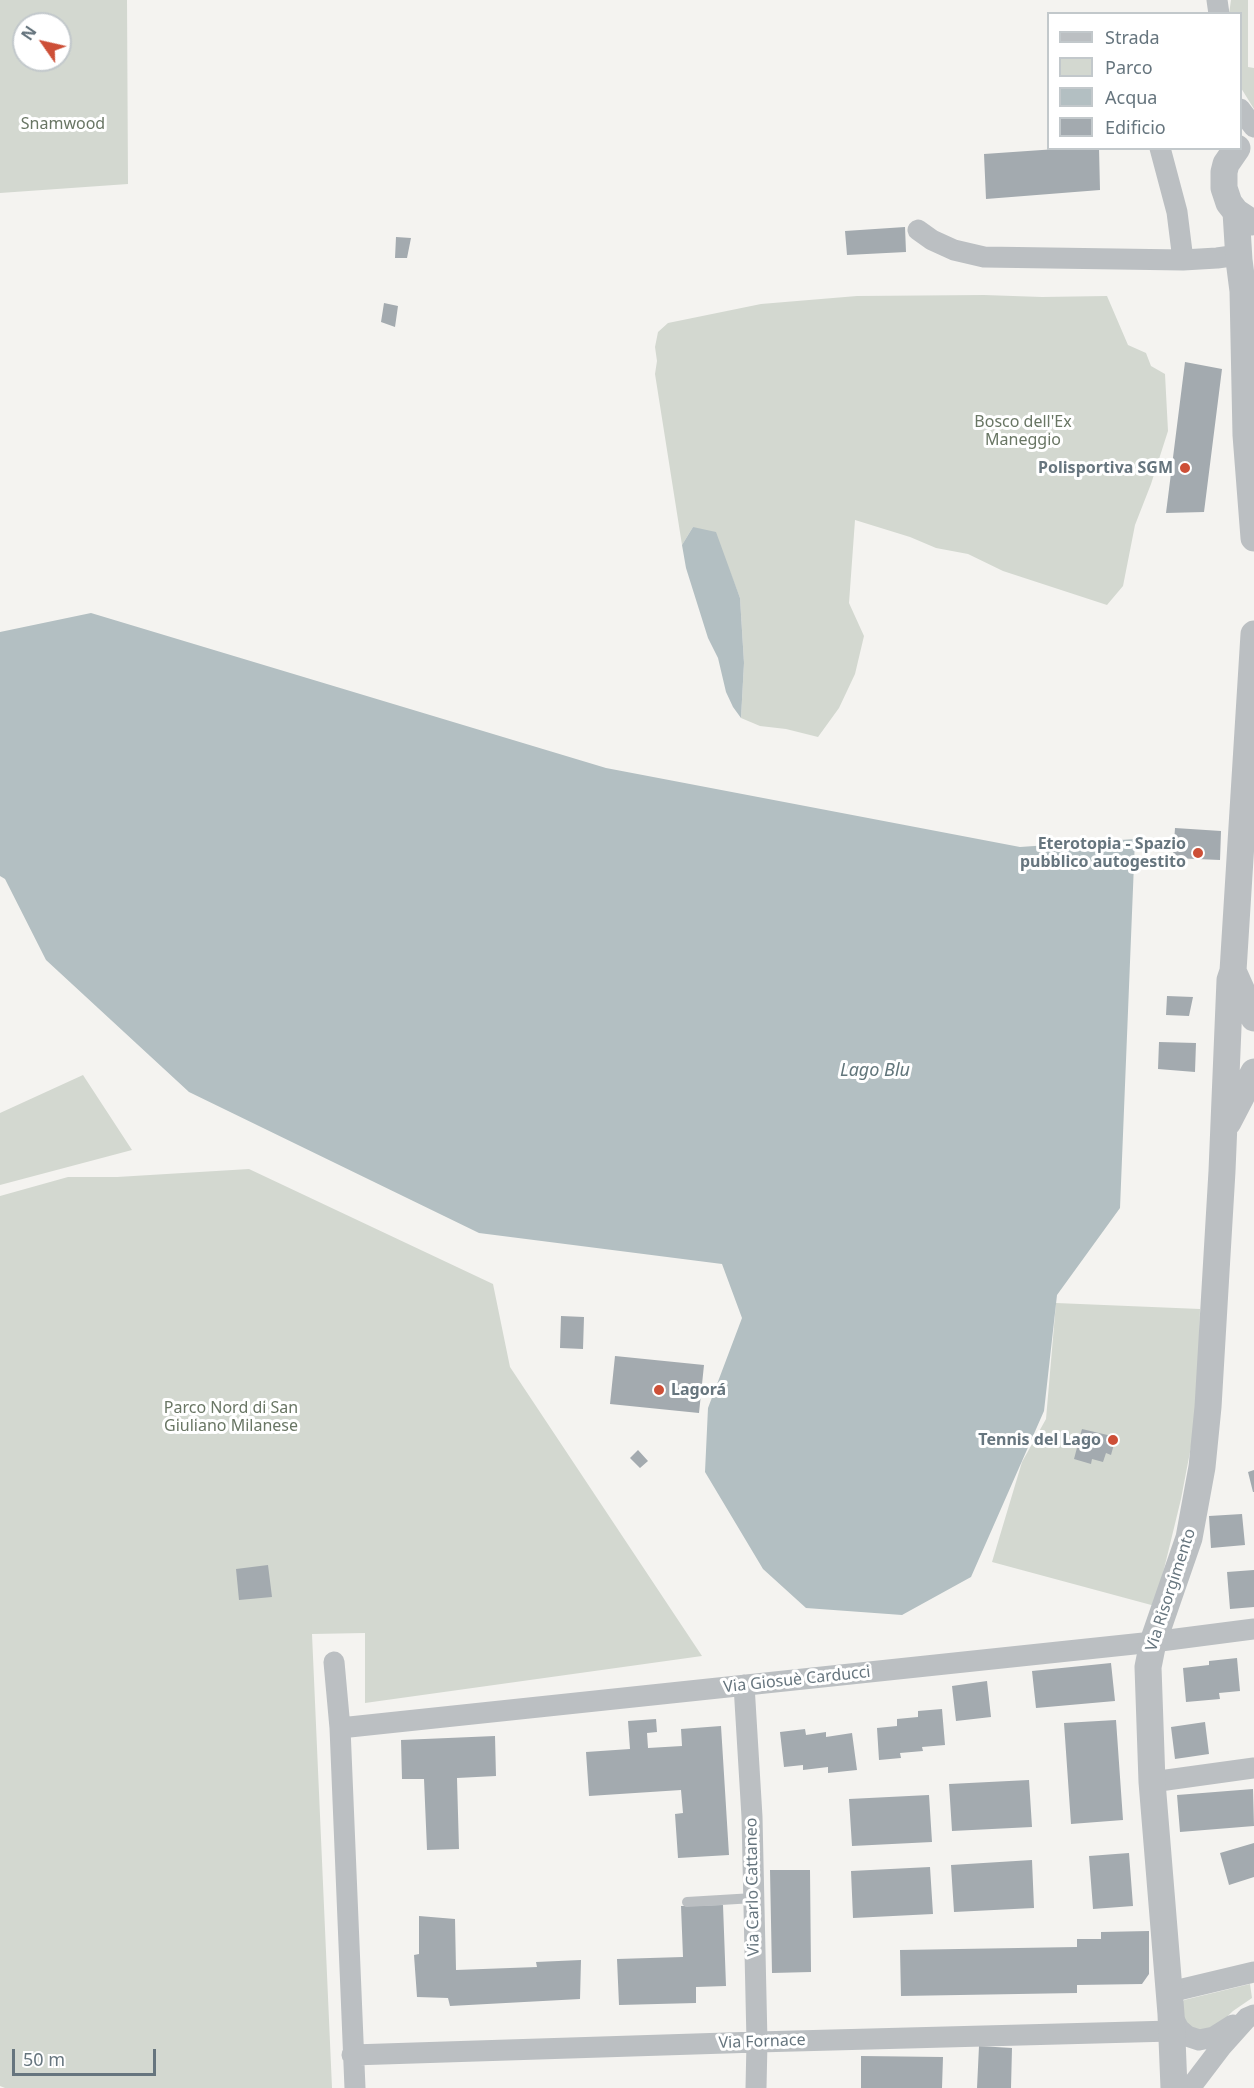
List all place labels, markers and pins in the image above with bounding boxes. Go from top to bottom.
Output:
place label: Polisportiva SGM [1038,458,1173,478]
marker: Polisportiva SGM [1178,461,1192,475]
place label: Eterotopia - Spazio pubblico autogestito [1020,834,1186,872]
marker: Eterotopia - Spazio pubblico autogestito [1191,846,1205,860]
place label: Lagorá [671,1380,726,1400]
marker: Lagorá [652,1383,666,1397]
place label: Tennis del Lago [978,1430,1101,1450]
marker: Tennis del Lago [1106,1433,1120,1447]

